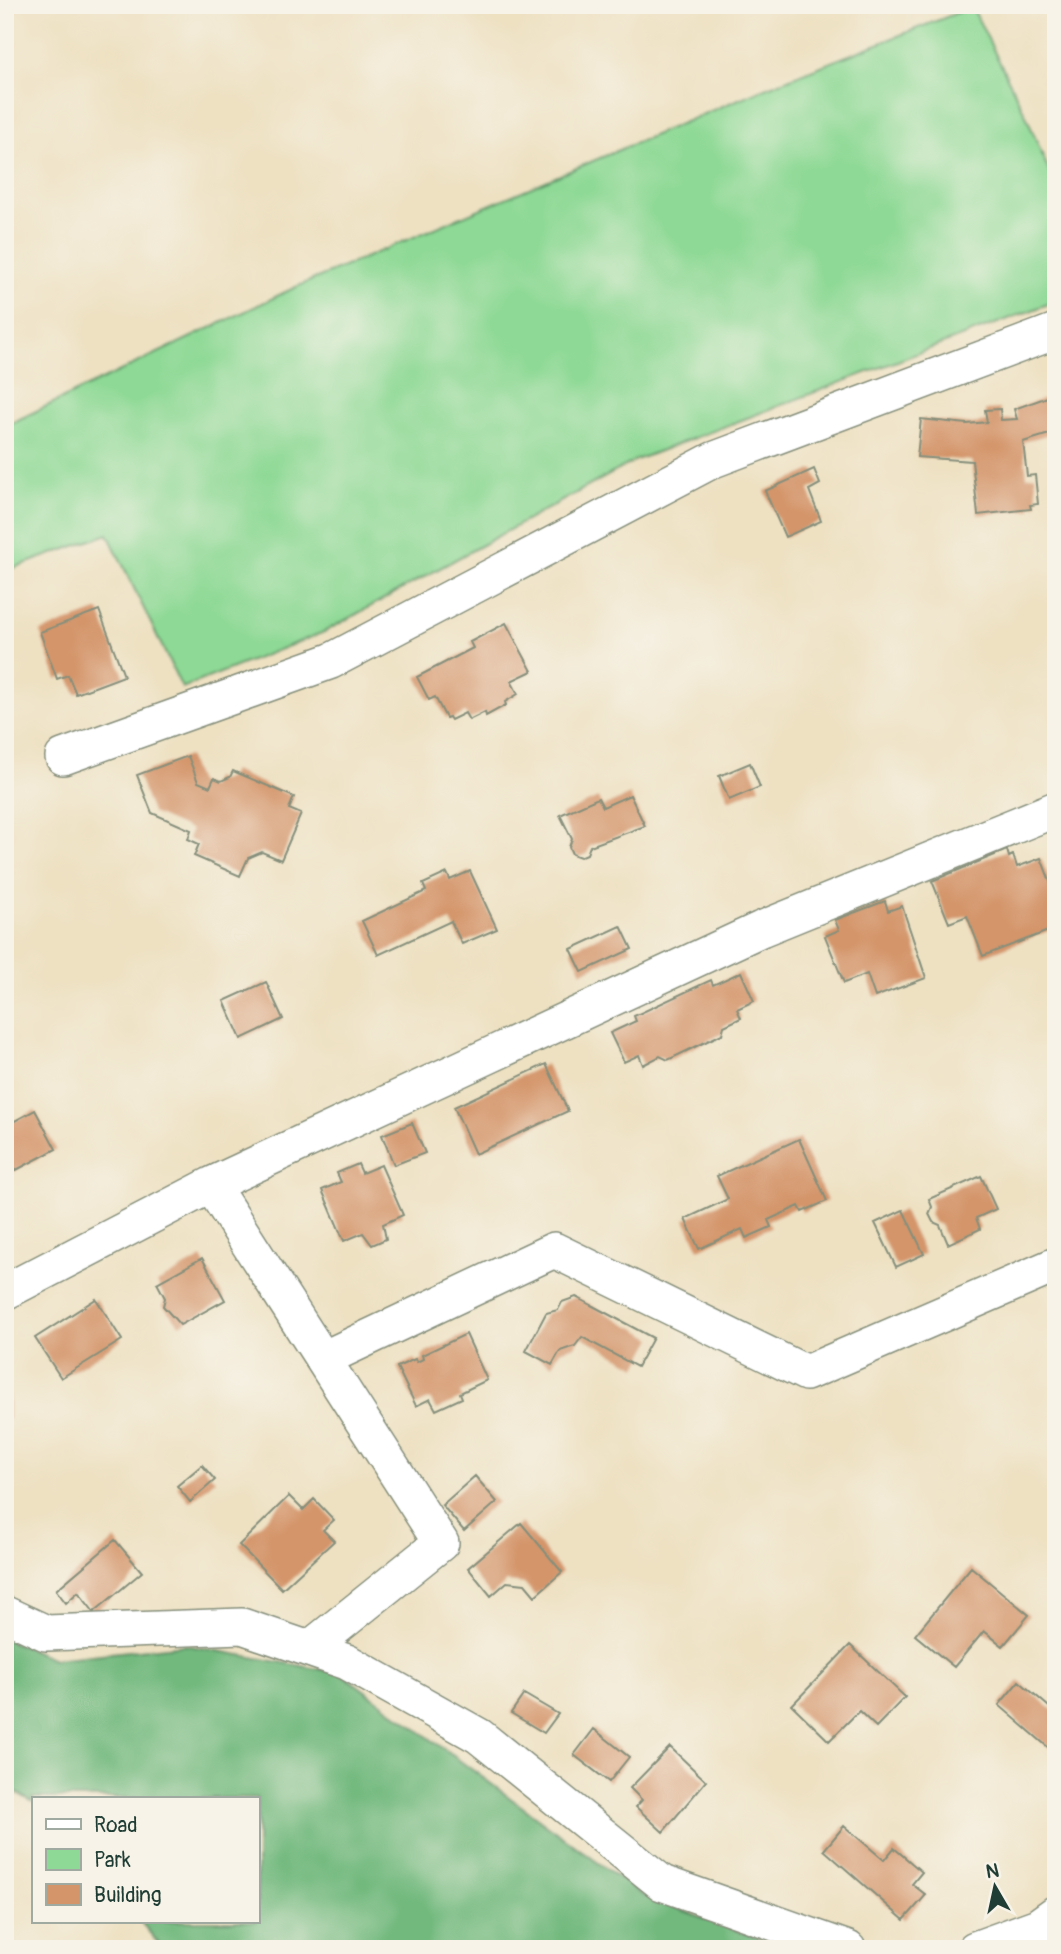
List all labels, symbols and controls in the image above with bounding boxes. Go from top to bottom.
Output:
legend [32,1797,259,1923]
text: Road [94,1812,138,1839]
text: Park [94,1847,131,1874]
north arrow [960,1853,1030,1923]
text: N [984,1858,1001,1884]
text: Building [94,1882,161,1909]

